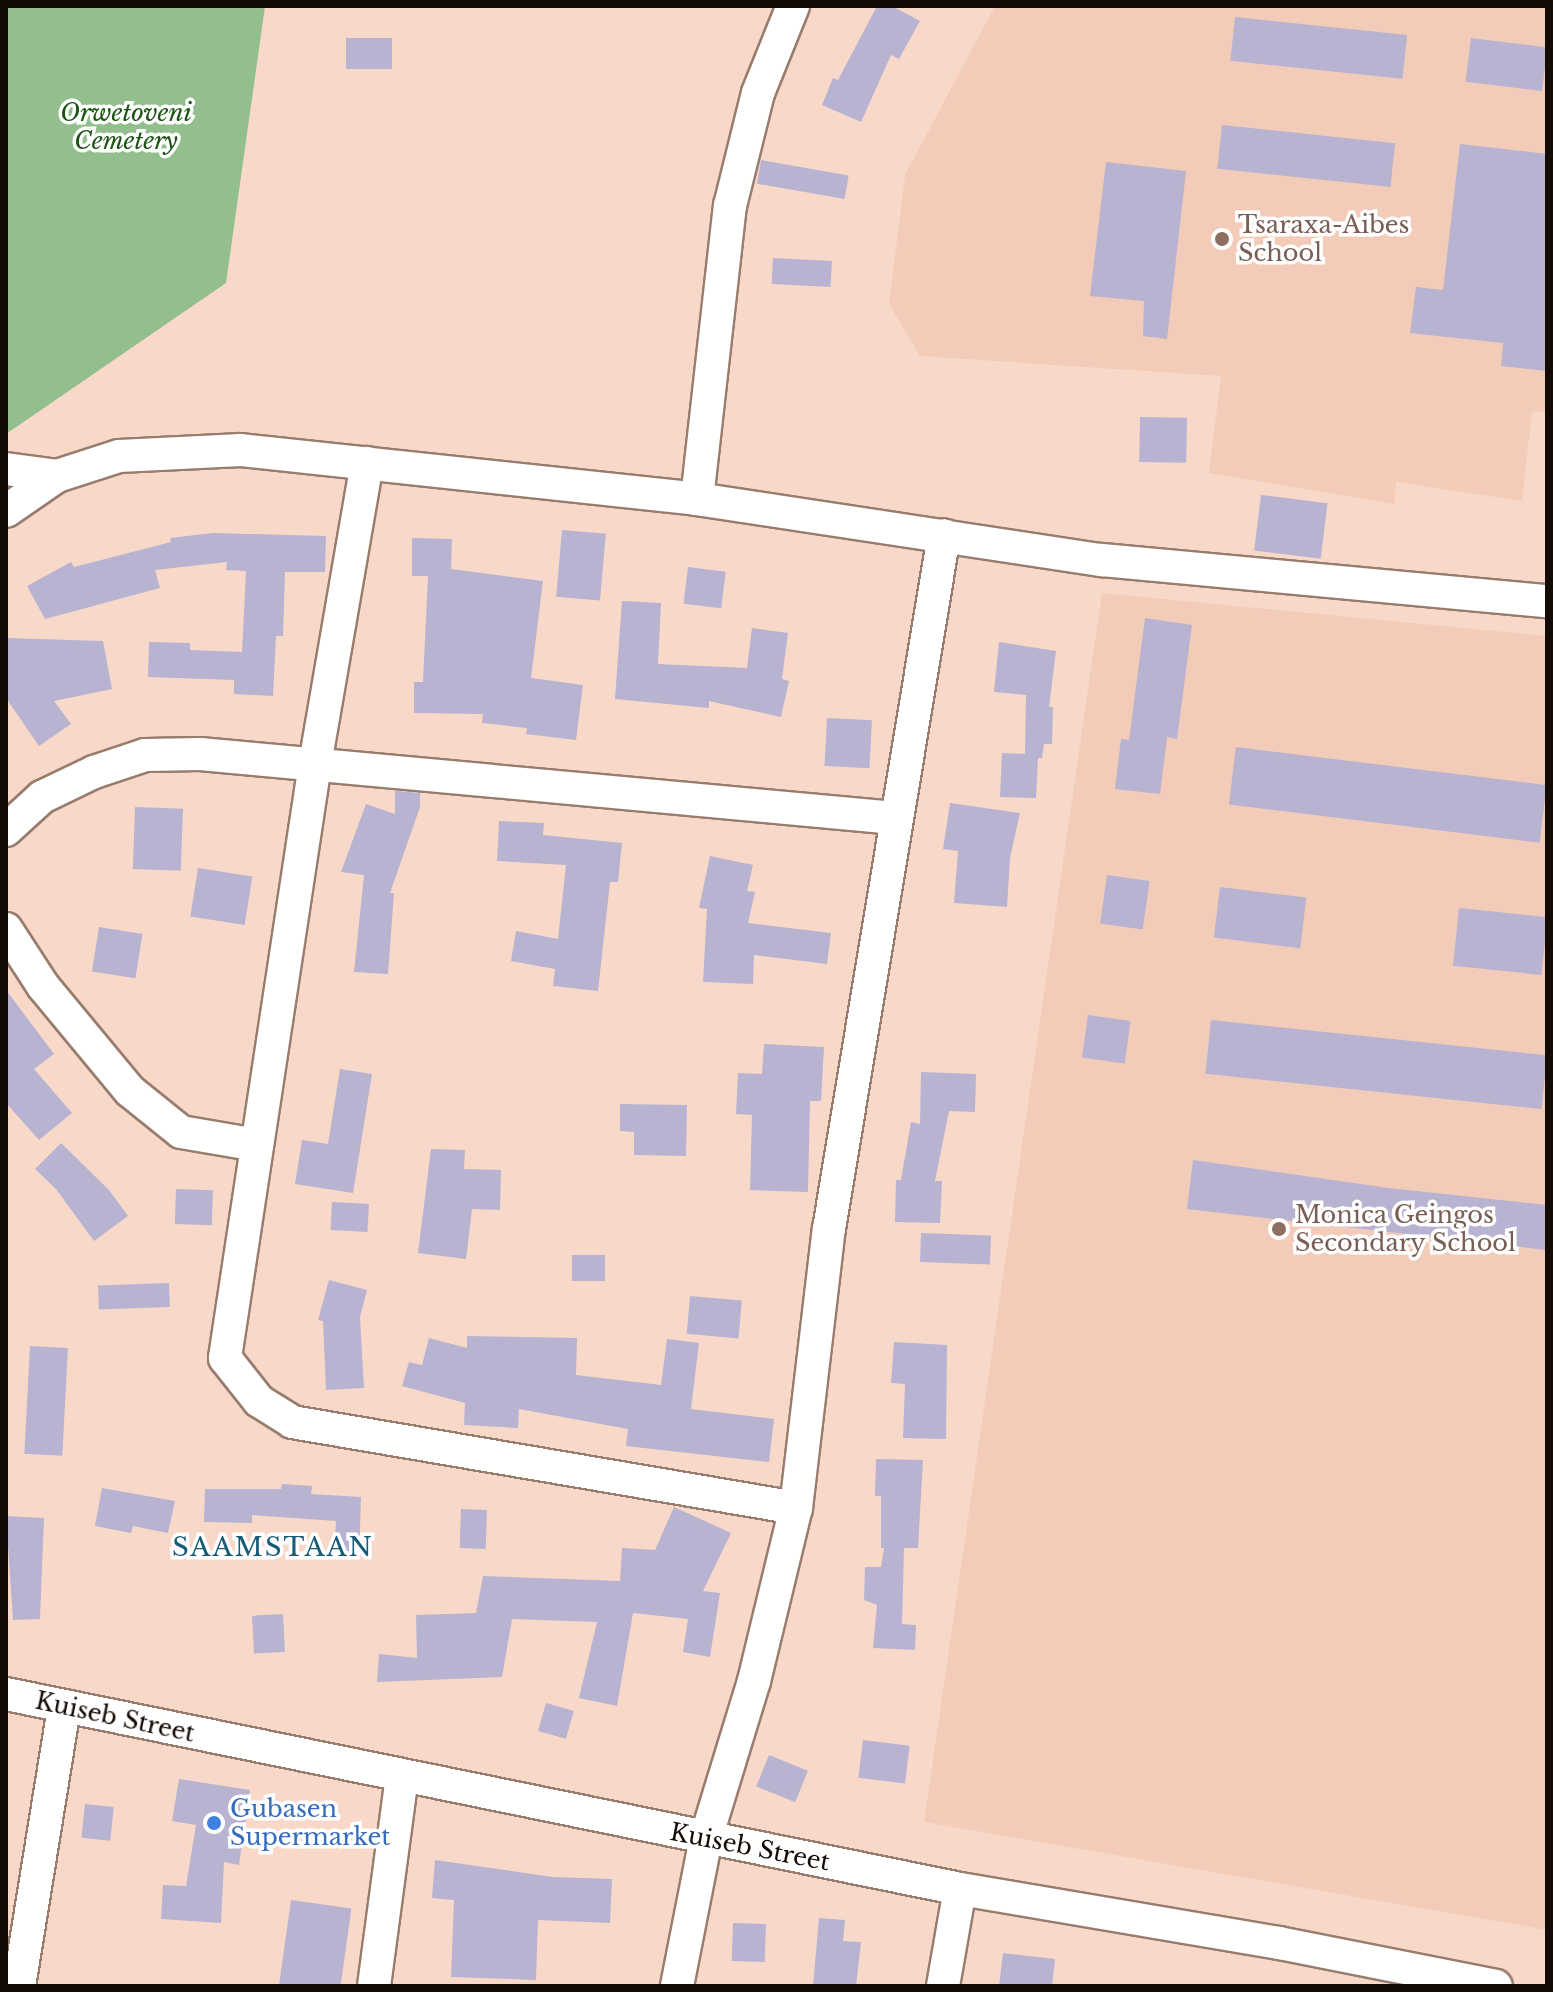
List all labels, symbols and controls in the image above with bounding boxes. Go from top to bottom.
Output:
park label: Orwetoveni Cemetery [60,99,192,155]
place label: Tsaraxa-Aibes School [1238,211,1409,267]
marker: Tsaraxa-Aibes School [1213,230,1231,248]
place label: Monica Geingos Secondary School [1295,1201,1517,1257]
marker: Monica Geingos Secondary School [1270,1220,1288,1238]
district label: SAAMSTAAN [172,1532,374,1564]
street label: Kuiseb Street [33,1686,197,1748]
place label: Gubasen Supermarket [230,1795,390,1851]
marker: Gubasen Supermarket [205,1814,223,1832]
street label: Kuiseb Street [668,1817,832,1877]

